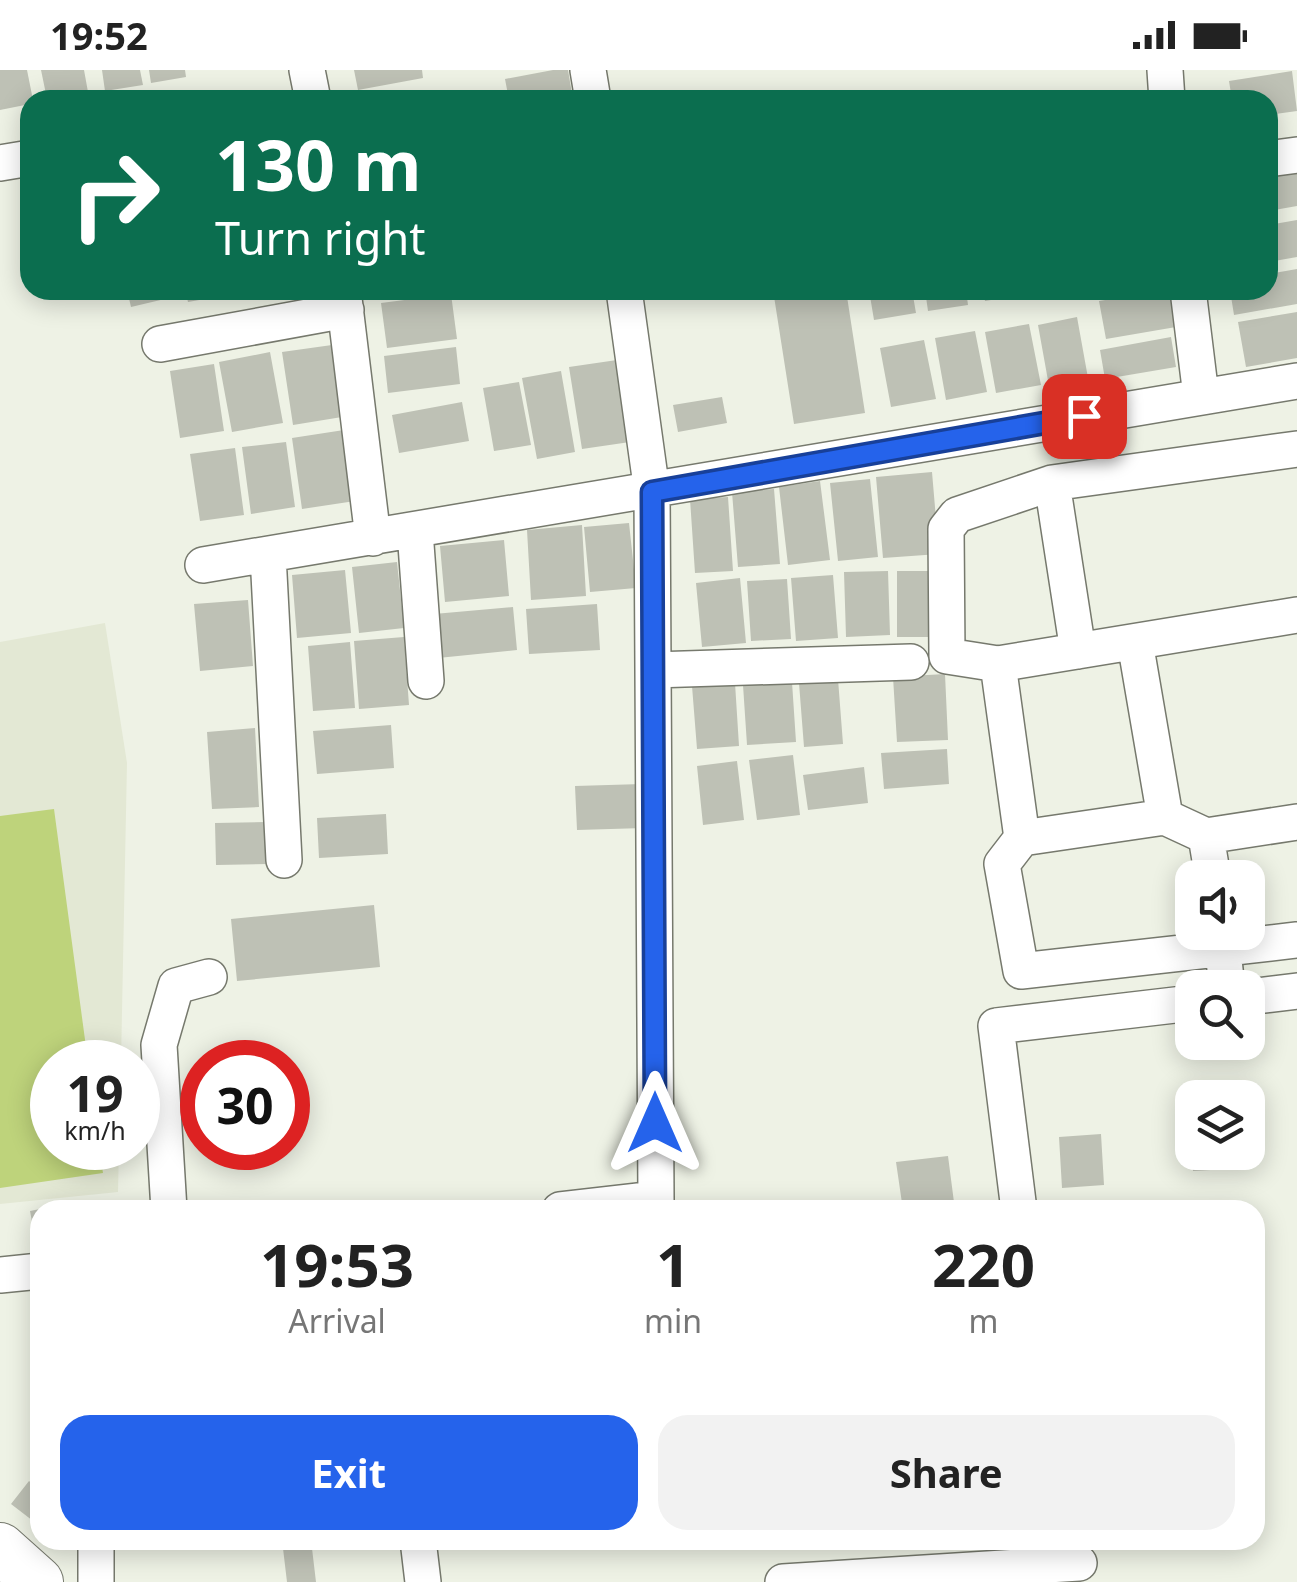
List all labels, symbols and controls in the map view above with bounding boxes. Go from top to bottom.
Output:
text: 19:52 [50,9,148,61]
text: 130 m [215,116,422,212]
icon: right [50,130,180,260]
text: Turn right [215,207,426,268]
pin [1042,374,1127,459]
icon: arrive [1057,389,1112,444]
map controls [1175,860,1265,1170]
button: sound [1175,860,1265,950]
button: search [1175,970,1265,1060]
speed limit sign: 30 [180,1040,310,1170]
text: 19 [66,1059,124,1127]
position arrow [603,1071,707,1175]
button: layers [1175,1080,1265,1170]
text: km/h [64,1113,126,1147]
text: 19:53 [260,1223,414,1305]
text: 1 [656,1223,690,1305]
text: 220 [932,1223,1035,1305]
text: Arrival [288,1299,386,1342]
text: min [644,1299,702,1342]
text: m [969,1299,998,1342]
button: Exit [60,1415,638,1530]
button: Share [658,1415,1235,1530]

